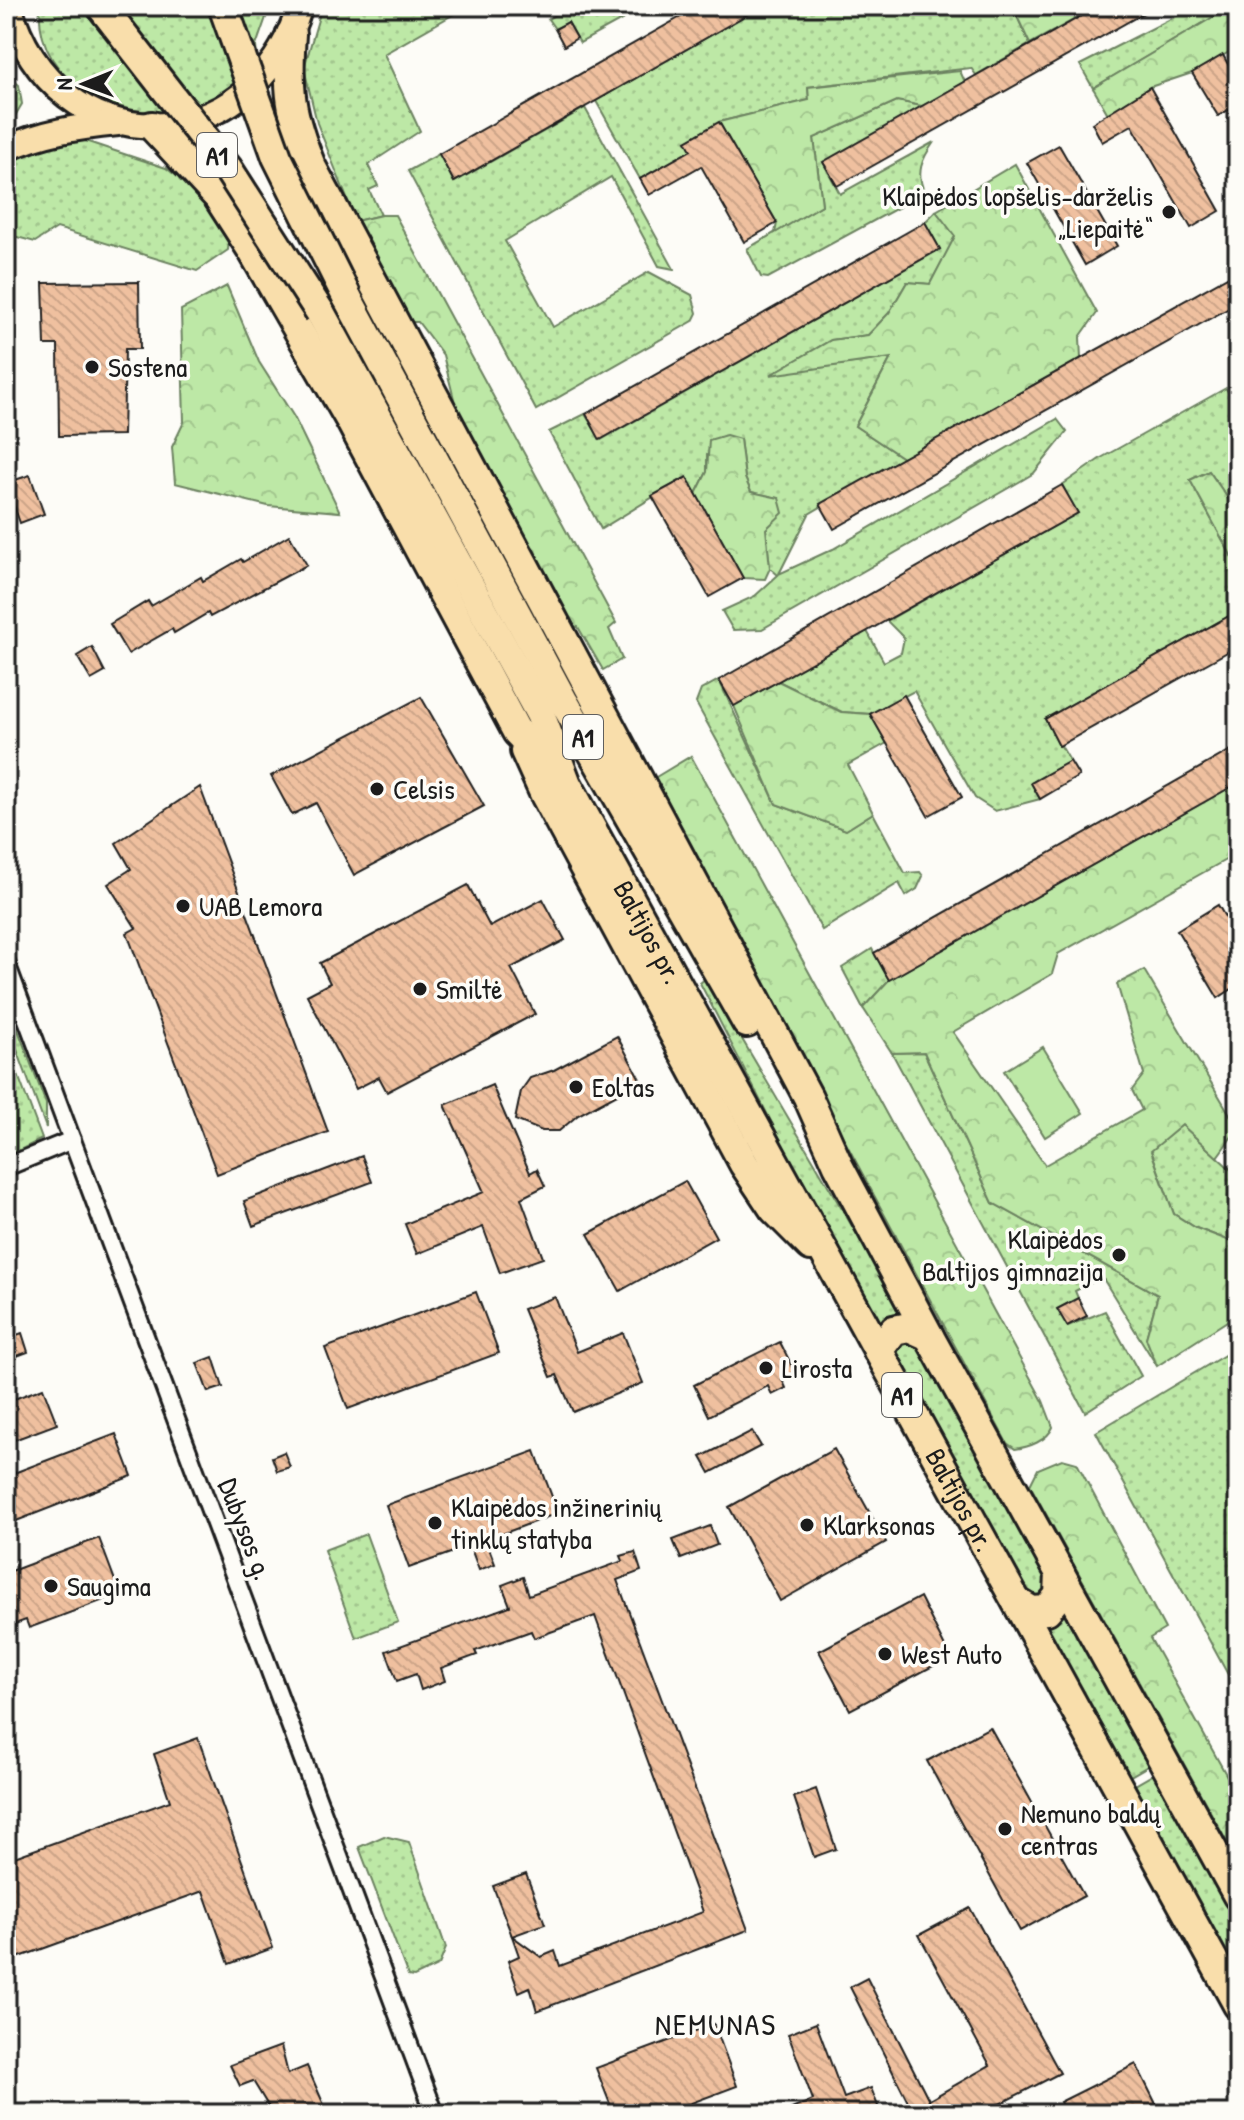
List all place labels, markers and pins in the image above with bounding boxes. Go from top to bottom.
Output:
place label: Klaipėdos lopšelis-darželis „Liepaitė“ [882,177,1153,247]
marker: Klaipėdos lopšelis-darželis „Liepaitė“ [1160,203,1178,221]
place label: Sostena [108,348,187,386]
marker: Sostena [83,358,101,376]
place label: Celsis [393,770,455,808]
marker: Celsis [368,780,386,798]
place label: UAB Lemora [199,887,322,925]
marker: UAB Lemora [174,897,192,915]
place label: Smiltė [436,970,502,1008]
marker: Smiltė [411,980,429,998]
place label: Eoltas [592,1068,655,1106]
marker: Eoltas [567,1078,585,1096]
place label: Klaipėdos Baltijos gimnazija [922,1220,1103,1290]
marker: Klaipėdos Baltijos gimnazija [1110,1246,1128,1264]
place label: Lirosta [782,1349,852,1387]
marker: Lirosta [757,1359,775,1377]
place label: Klaipėdos inžinerinių tinklų statyba [451,1488,663,1558]
place label: Klarksonas [823,1506,935,1544]
marker: Klaipėdos inžinerinių tinklų statyba [426,1514,444,1532]
marker: Klarksonas [798,1516,816,1534]
place label: Saugima [67,1567,151,1605]
marker: Saugima [42,1577,60,1595]
place label: West Auto [901,1635,1002,1673]
marker: West Auto [876,1645,894,1663]
place label: Nemuno baldų centras [1021,1794,1162,1864]
marker: Nemuno baldų centras [996,1820,1014,1838]

